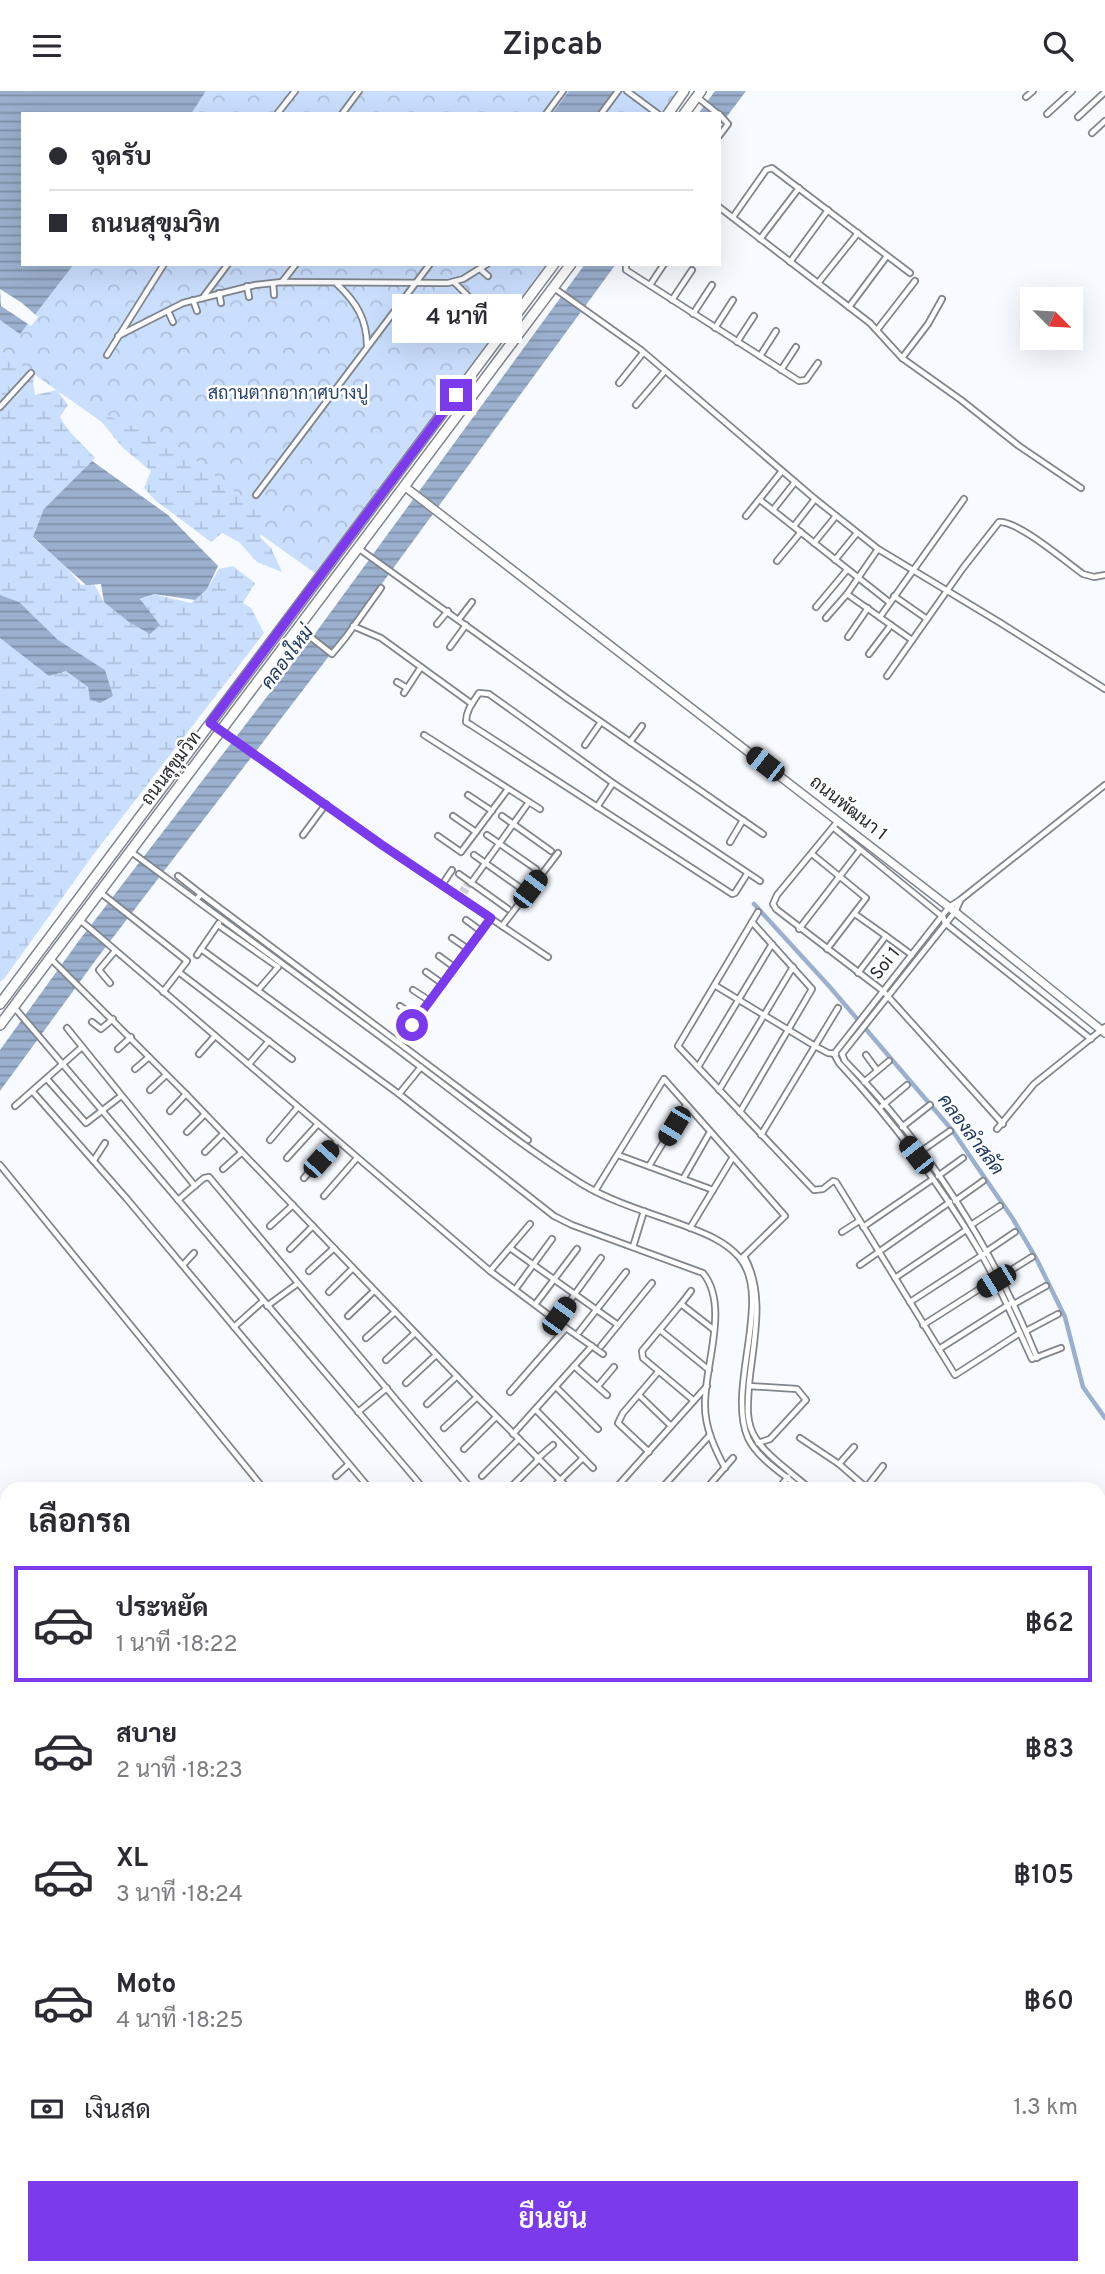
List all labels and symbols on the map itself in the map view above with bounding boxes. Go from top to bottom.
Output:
north arrow [1020,287,1083,350]
callout: 4 นาที [391,293,521,343]
route end [440,379,472,411]
park label: สถานตากอากาศบางปู [208,383,368,406]
water label: คลองใหม่ [255,619,320,695]
street label: ถนนสุขุมวิท [136,727,207,811]
car [742,743,789,785]
street label: ถนนพัฒนา 1 [804,771,892,847]
car [509,866,552,912]
street label: Soi 1 [866,943,906,985]
route start [396,1009,428,1041]
water label: คลองลำสลัด [932,1090,1008,1180]
car [655,1103,694,1149]
car [895,1132,938,1178]
car [300,1136,343,1182]
car [973,1261,1020,1301]
car [539,1293,580,1339]

